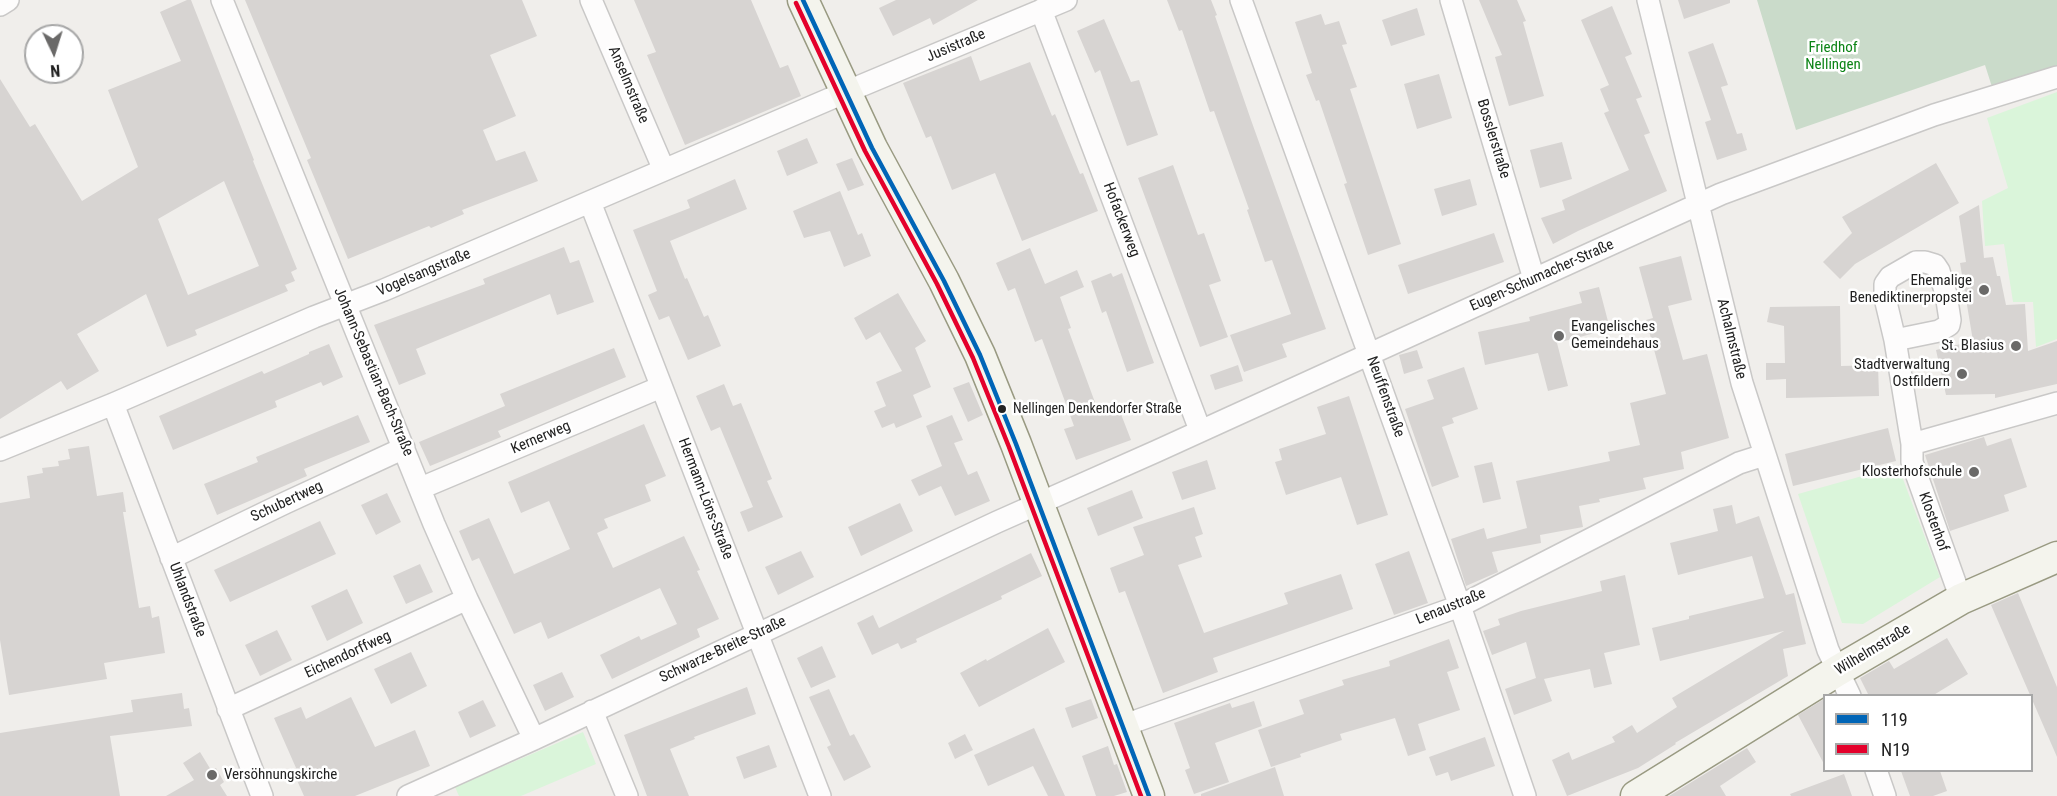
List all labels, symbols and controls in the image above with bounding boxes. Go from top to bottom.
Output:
north arrow [24,24,84,84]
street label: Jusistraße [924,26,988,66]
park label: Friedhof Nellingen [1805,39,1861,74]
street label: Anselmstraße [604,44,652,126]
text: N [50,61,61,80]
street label: Bosslerstraße [1472,97,1514,181]
street label: Hofackerweg [1099,180,1143,260]
street label: Eugen-Schumacher-Straße [1467,236,1617,316]
street label: Vogelsangstraße [375,245,473,301]
place label: Ehemalige Benediktinerpropstei [1850,272,1972,307]
marker: Ehemalige Benediktinerpropstei [1977,283,1991,297]
street label: Johann-Sebastian-Bach-Straße [329,285,417,459]
street label: Achalmstraße [1712,297,1750,381]
place label: Evangelisches Gemeindehaus [1571,318,1659,353]
marker: Evangelisches Gemeindehaus [1552,329,1566,343]
place label: St. Blasius [1941,337,2004,355]
marker: St. Blasius [2009,339,2023,353]
street label: Neuffenstraße [1362,354,1408,440]
place label: Stadtverwaltung Ostfildern [1854,356,1950,391]
marker: Stadtverwaltung Ostfildern [1955,367,1969,381]
place label: Nellingen Denkendorfer Straße [1013,401,1182,417]
marker: Nellingen Denkendorfer Straße [996,403,1008,415]
street label: Kernerweg [509,417,573,459]
street label: Hermann-Löns-Straße [674,436,736,562]
place label: Klosterhofschule [1862,463,1962,481]
marker: Klosterhofschule [1967,465,1981,479]
street label: Schubertweg [248,478,326,526]
street label: Klosterhof [1914,490,1952,554]
street label: Uhlandstraße [165,560,209,640]
street label: Lenaustraße [1414,585,1488,629]
street label: Schwarze-Breite-Straße [657,613,789,687]
street label: Wilhelmstraße [1832,620,1914,680]
street label: Eichendorffweg [302,627,394,683]
legend [1823,694,2033,772]
text: 119 [1881,709,1908,730]
text: N19 [1881,739,1910,760]
place label: Versöhnungskirche [224,766,337,784]
marker: Versöhnungskirche [205,768,219,782]

